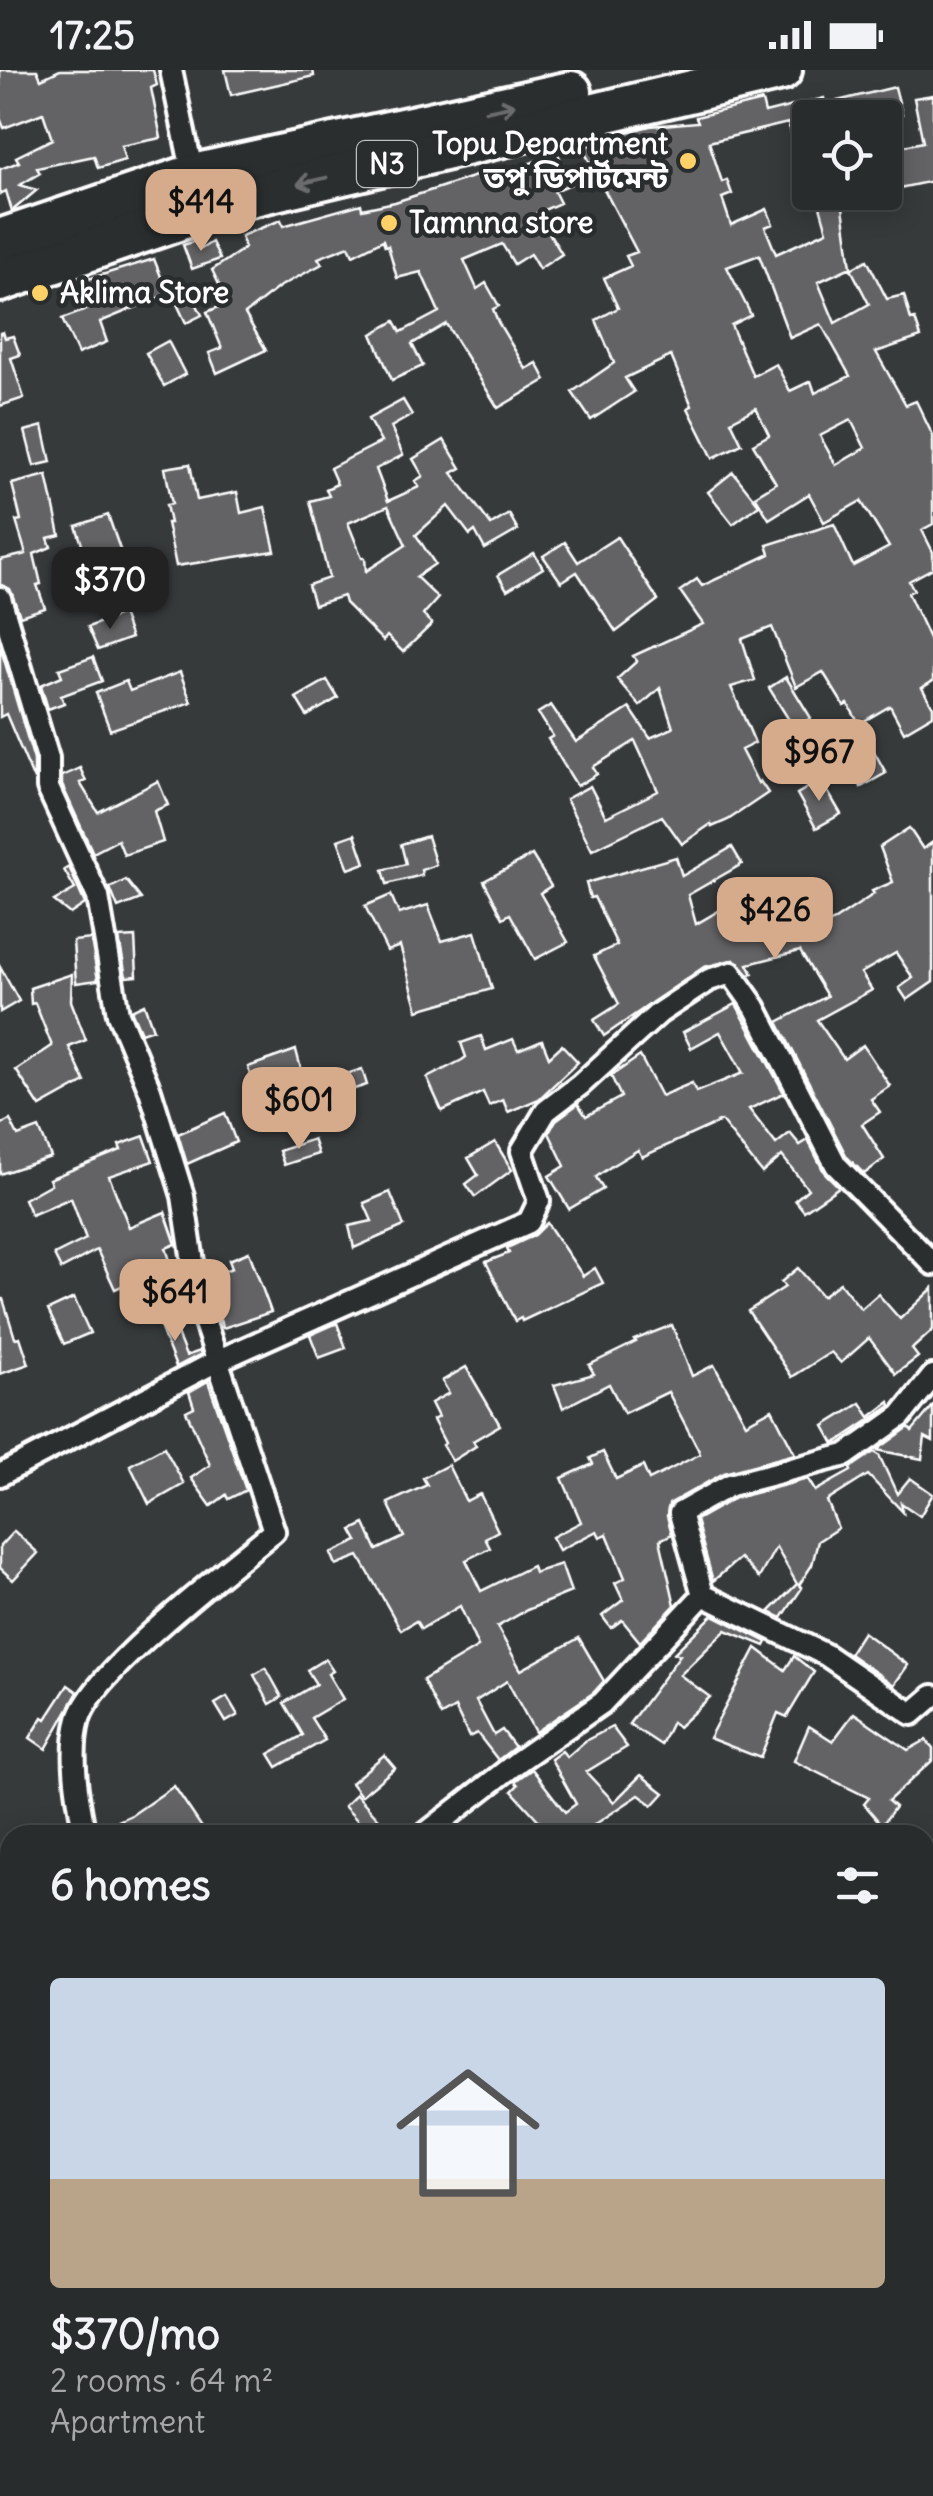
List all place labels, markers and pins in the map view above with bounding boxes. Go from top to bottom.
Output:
place label: Topu Department তপু ডিপার্টমেন্ট [432,124,669,196]
marker: Topu Department তপু ডিপার্টমেন্ট [677,150,699,172]
pin: $414 [142,169,260,254]
place label: Tamnna store [409,203,593,241]
marker: Tamnna store [378,212,400,234]
place label: Aklima Store [60,273,229,311]
marker: Aklima Store [29,282,51,304]
pin: $370 [51,547,169,632]
pin: $967 [760,719,878,804]
pin: $426 [716,877,834,962]
pin: $601 [240,1067,358,1152]
pin: $641 [116,1259,234,1344]

